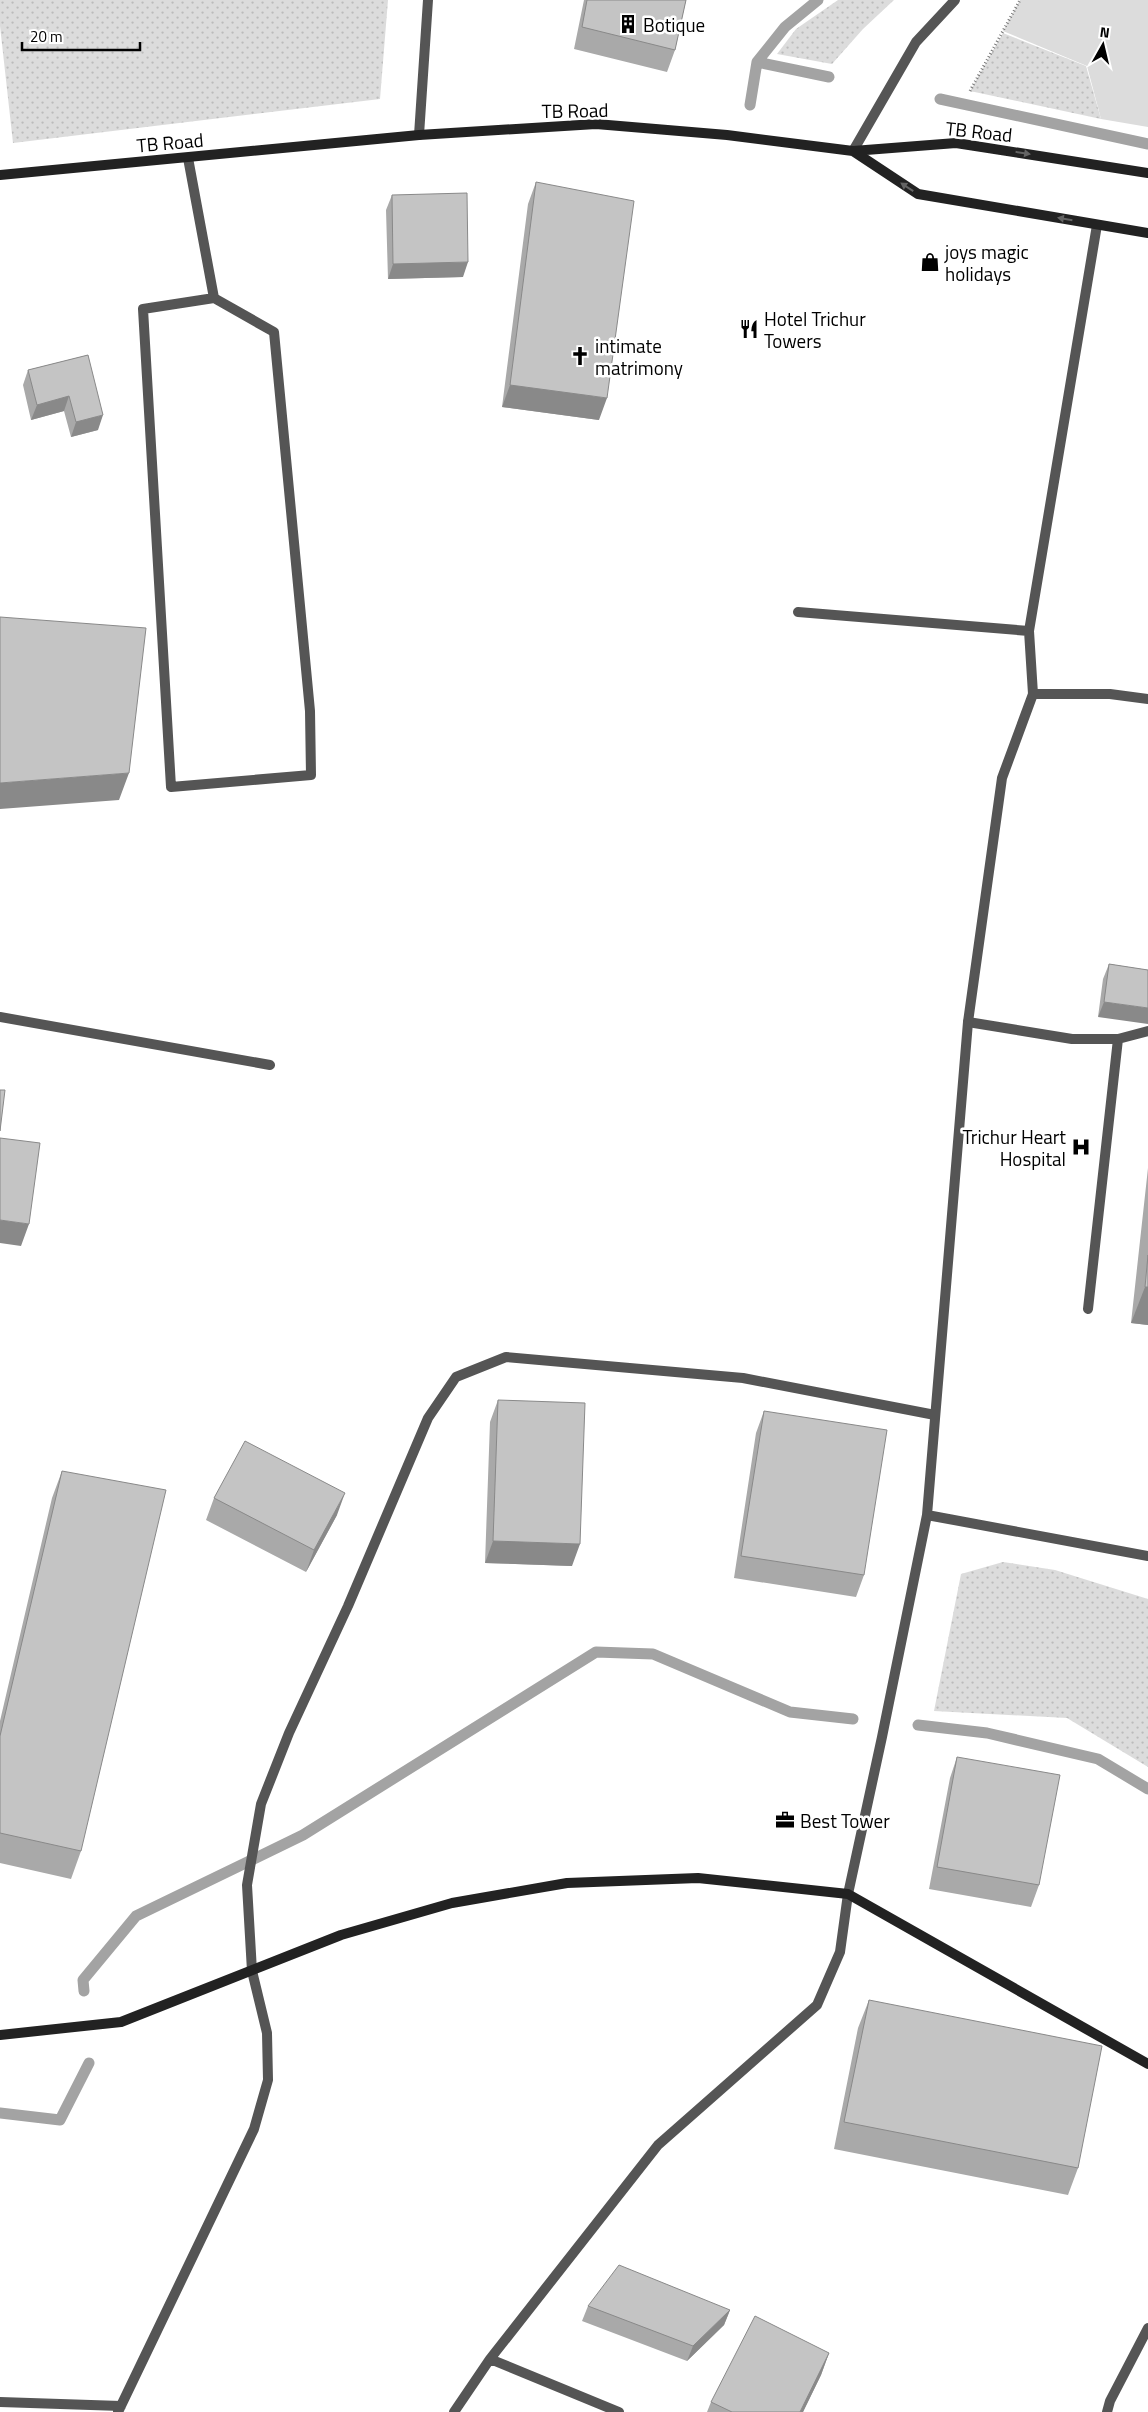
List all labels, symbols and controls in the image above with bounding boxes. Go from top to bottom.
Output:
place label: Botique [643,10,705,39]
building icon: Botique [617,13,639,35]
scale bar [22,20,140,52]
north arrow [1078,20,1128,70]
text: N [1099,21,1111,43]
text: 20 m [30,25,63,48]
street label: TB Road [541,95,609,125]
street label: TB Road [944,113,1014,149]
street label: TB Road [135,125,205,159]
one-way arrow [1016,150,1032,158]
one-way arrow [901,182,914,192]
one-way arrow [1057,215,1073,223]
place label: joys magic holidays [944,237,1029,288]
shop icon: joys magic holidays [919,251,941,273]
place label: Hotel Trichur Towers [764,304,866,355]
restaurant icon: Hotel Trichur Towers [738,318,760,340]
place label: intimate matrimony [595,331,683,382]
church icon: intimate matrimony [569,345,591,367]
place label: Trichur Heart Hospital [962,1122,1066,1173]
hospital icon: Trichur Heart Hospital [1070,1136,1092,1158]
place label: Best Tower [800,1806,890,1835]
office icon: Best Tower [774,1809,796,1831]

